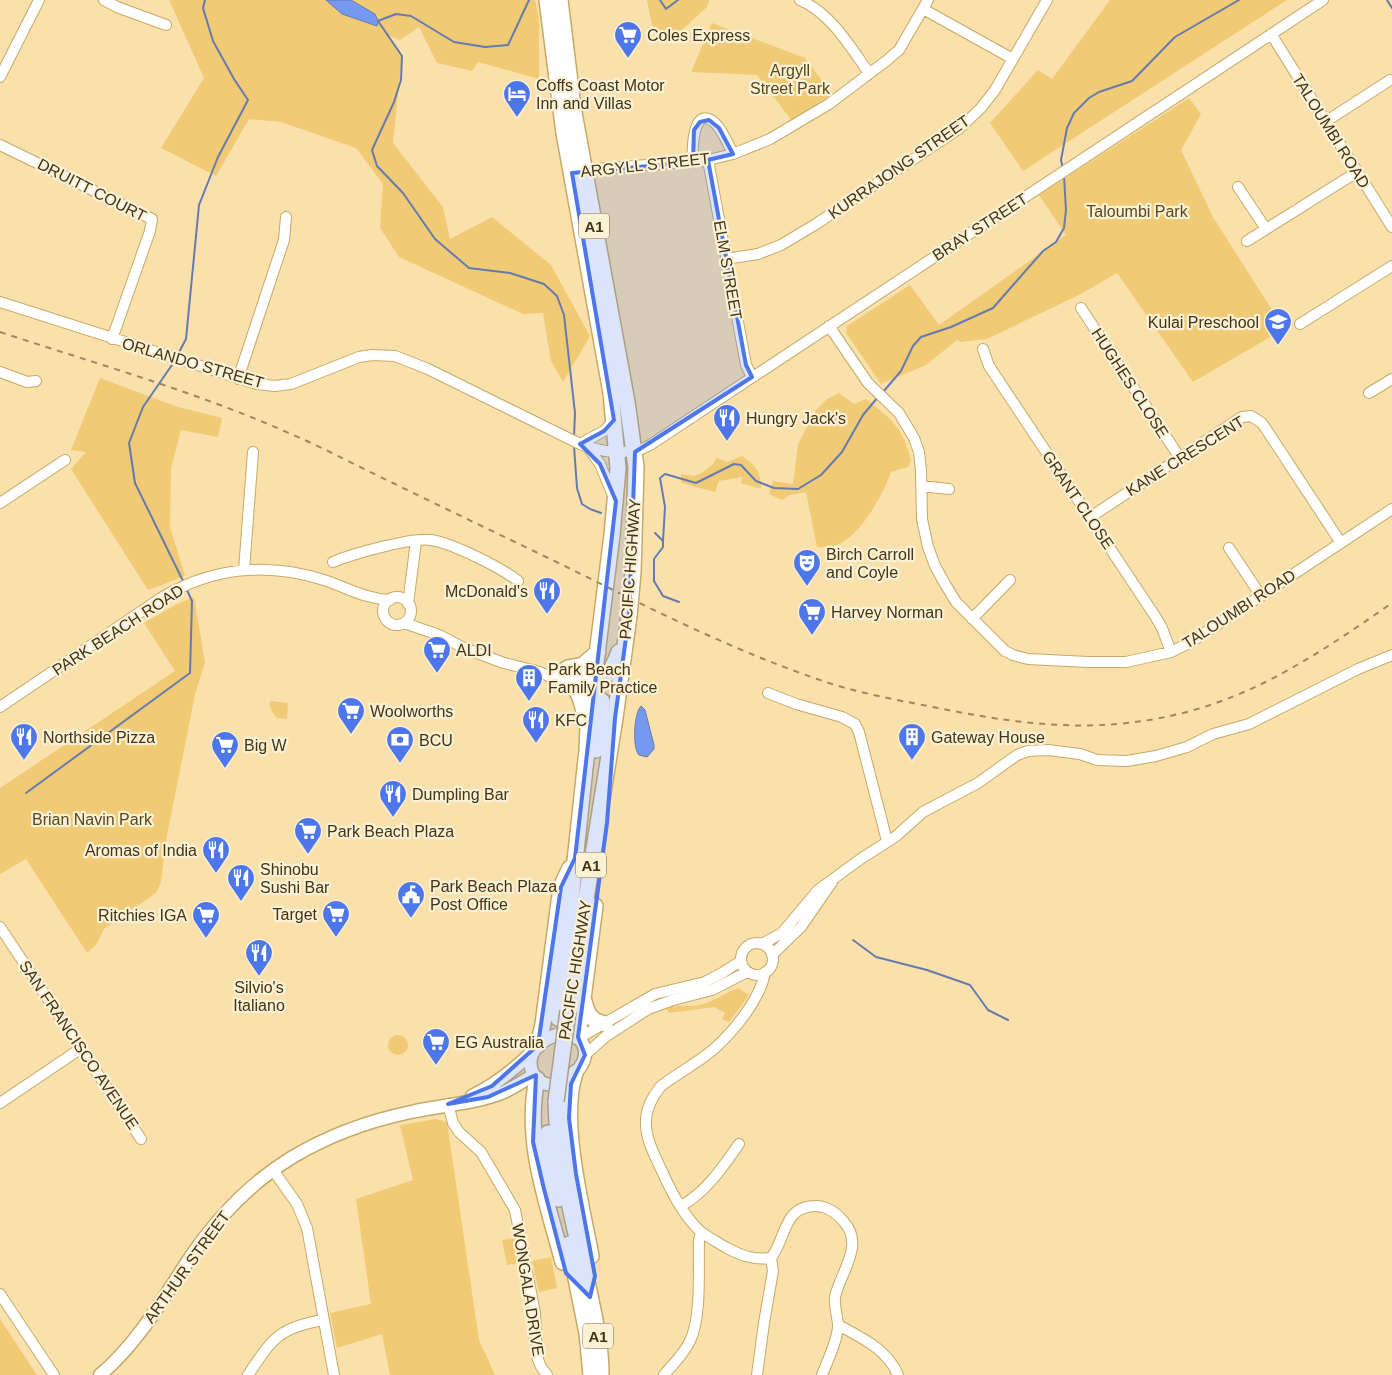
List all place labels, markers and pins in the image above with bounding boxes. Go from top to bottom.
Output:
supermarket icon: Coles Express [613,20,643,59]
place label: Coles Express [647,27,750,44]
place label: Coffs Coast Motor Inn and Villas [536,77,665,112]
hotel icon: Coffs Coast Motor Inn and Villas [502,79,532,118]
school or university icon: Kulai Preschool [1263,307,1293,346]
place label: Kulai Preschool [1148,314,1259,331]
restaurant icon: Hungry Jack's [712,403,742,442]
place label: Hungry Jack's [746,410,846,427]
place label: Birch Carroll and Coyle [826,546,914,581]
theatre icon: Birch Carroll and Coyle [792,548,822,587]
restaurant icon: McDonald's [532,576,562,615]
place label: McDonald's [445,583,528,600]
supermarket icon: Harvey Norman [797,597,827,636]
place label: Harvey Norman [831,604,943,621]
supermarket icon: ALDI [422,635,452,674]
place label: ALDI [456,642,492,659]
place label: Park Beach Family Practice [548,661,657,696]
building icon: Park Beach Family Practice [514,663,544,702]
supermarket icon: Woolworths [336,696,366,735]
place label: Woolworths [370,703,453,720]
restaurant icon: KFC [521,705,551,744]
place label: KFC [555,712,587,729]
restaurant icon: Northside Pizza [9,722,39,761]
building icon: Gateway House [897,722,927,761]
bank icon: BCU [385,725,415,764]
place label: Northside Pizza [43,729,155,746]
place label: Gateway House [931,729,1045,746]
supermarket icon: Big W [210,730,240,769]
place label: BCU [419,732,453,749]
place label: Big W [244,737,288,754]
restaurant icon: Dumpling Bar [378,779,408,818]
place label: Dumpling Bar [412,786,510,803]
supermarket icon: Park Beach Plaza [293,816,323,855]
place label: Park Beach Plaza [327,823,454,840]
restaurant icon: Aromas of India [201,835,231,874]
place label: Aromas of India [85,842,197,859]
place label: Shinobu Sushi Bar [260,861,330,896]
restaurant icon: Shinobu Sushi Bar [226,863,256,902]
place label: Park Beach Plaza Post Office [430,878,557,913]
public building icon: Park Beach Plaza Post Office [396,880,426,919]
supermarket icon: Target [321,899,351,938]
supermarket icon: Ritchies IGA [191,900,221,939]
place label: Target [273,906,318,923]
place label: Ritchies IGA [98,907,187,924]
restaurant icon: Silvio's Italiano [244,938,274,977]
place label: Silvio's Italiano [233,979,285,1014]
supermarket icon: EG Australia [421,1027,451,1066]
place label: EG Australia [455,1034,544,1051]

